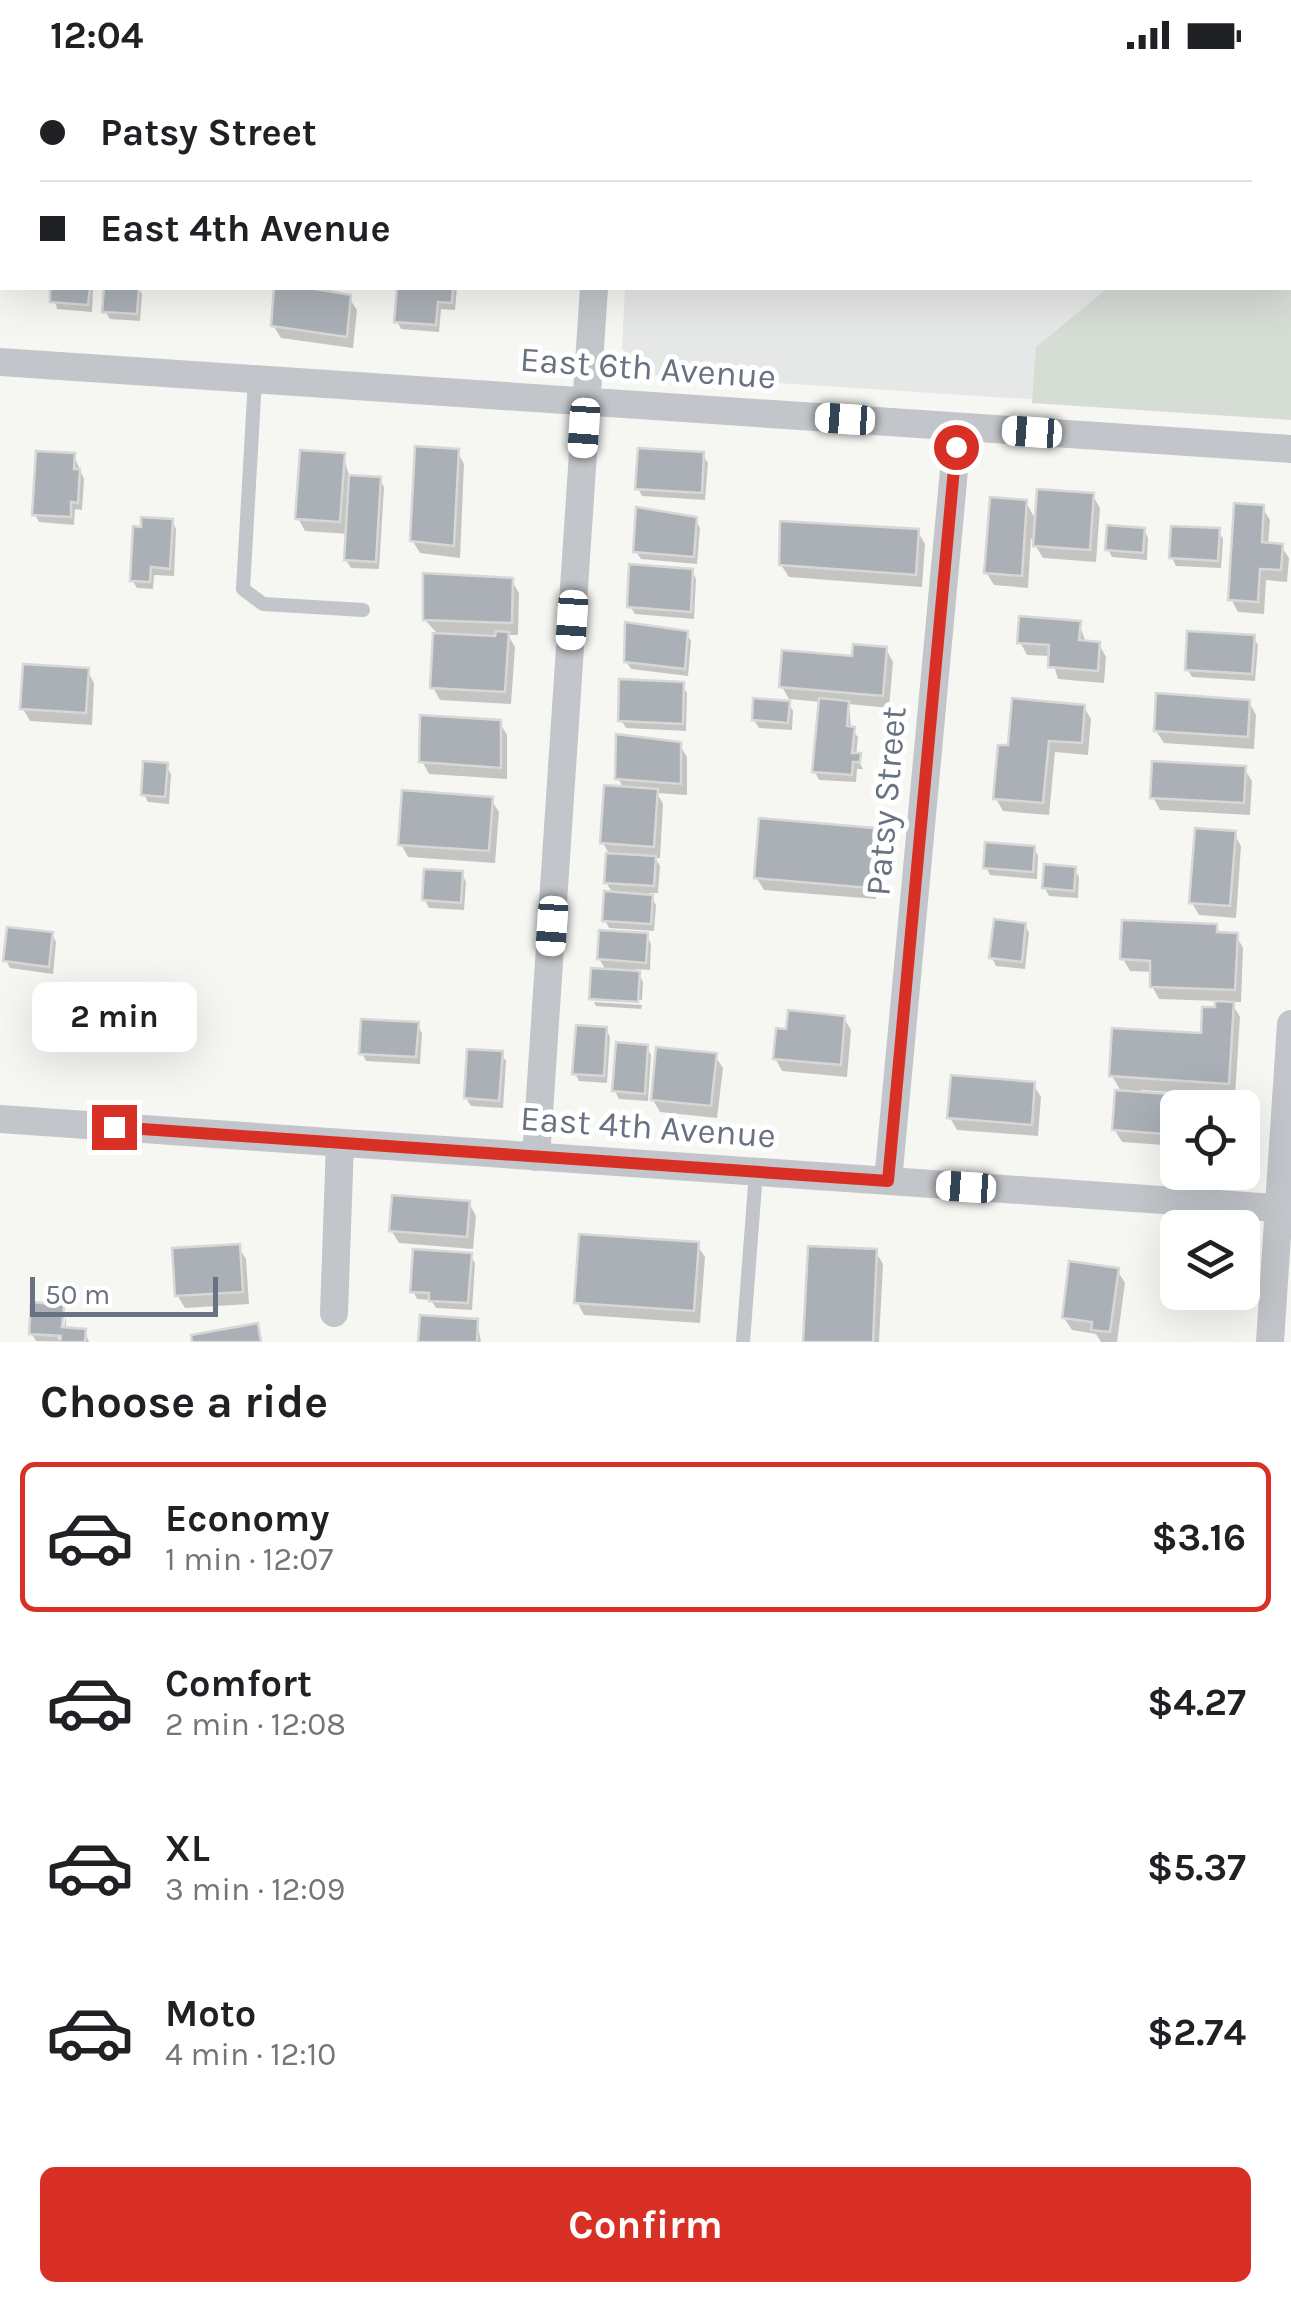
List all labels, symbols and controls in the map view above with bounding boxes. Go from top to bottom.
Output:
text: 12:04 [50,13,143,58]
text: Patsy Street [100,110,317,155]
text: East 4th Avenue [100,206,391,251]
street label: East 6th Avenue [519,339,777,397]
car [567,397,601,459]
car [814,402,876,436]
car [1001,415,1063,449]
route start [934,425,979,470]
car [555,589,589,651]
street label: Patsy Street [857,704,915,898]
car [535,895,569,957]
callout: 2 min [32,982,196,1052]
text: 2 min [70,998,159,1035]
map controls [1160,1090,1260,1310]
button: locate [1160,1090,1260,1190]
street label: East 4th Avenue [519,1098,777,1156]
route end [92,1105,137,1150]
car [935,1170,997,1204]
button: layers [1160,1210,1260,1310]
scale bar [30,1272,218,1316]
text: 50 m [45,1278,110,1311]
text: Choose a ride [40,1376,328,1428]
icon: car [45,1492,135,1582]
text: Economy [165,1496,329,1541]
text: $3.16 [1151,1515,1246,1560]
text: 1 min · 12:07 [165,1541,333,1578]
icon: car [45,1657,135,1747]
text: Comfort [165,1661,312,1706]
text: $4.27 [1147,1680,1246,1725]
text: 2 min · 12:08 [165,1706,346,1743]
icon: car [45,1822,135,1912]
text: XL [165,1826,210,1871]
text: $5.37 [1147,1845,1246,1890]
text: 3 min · 12:09 [165,1871,345,1908]
icon: car [45,1987,135,2077]
text: Moto [165,1991,256,2036]
text: $2.74 [1147,2010,1246,2055]
text: 4 min · 12:10 [165,2036,336,2073]
button: Confirm [40,2167,1251,2282]

